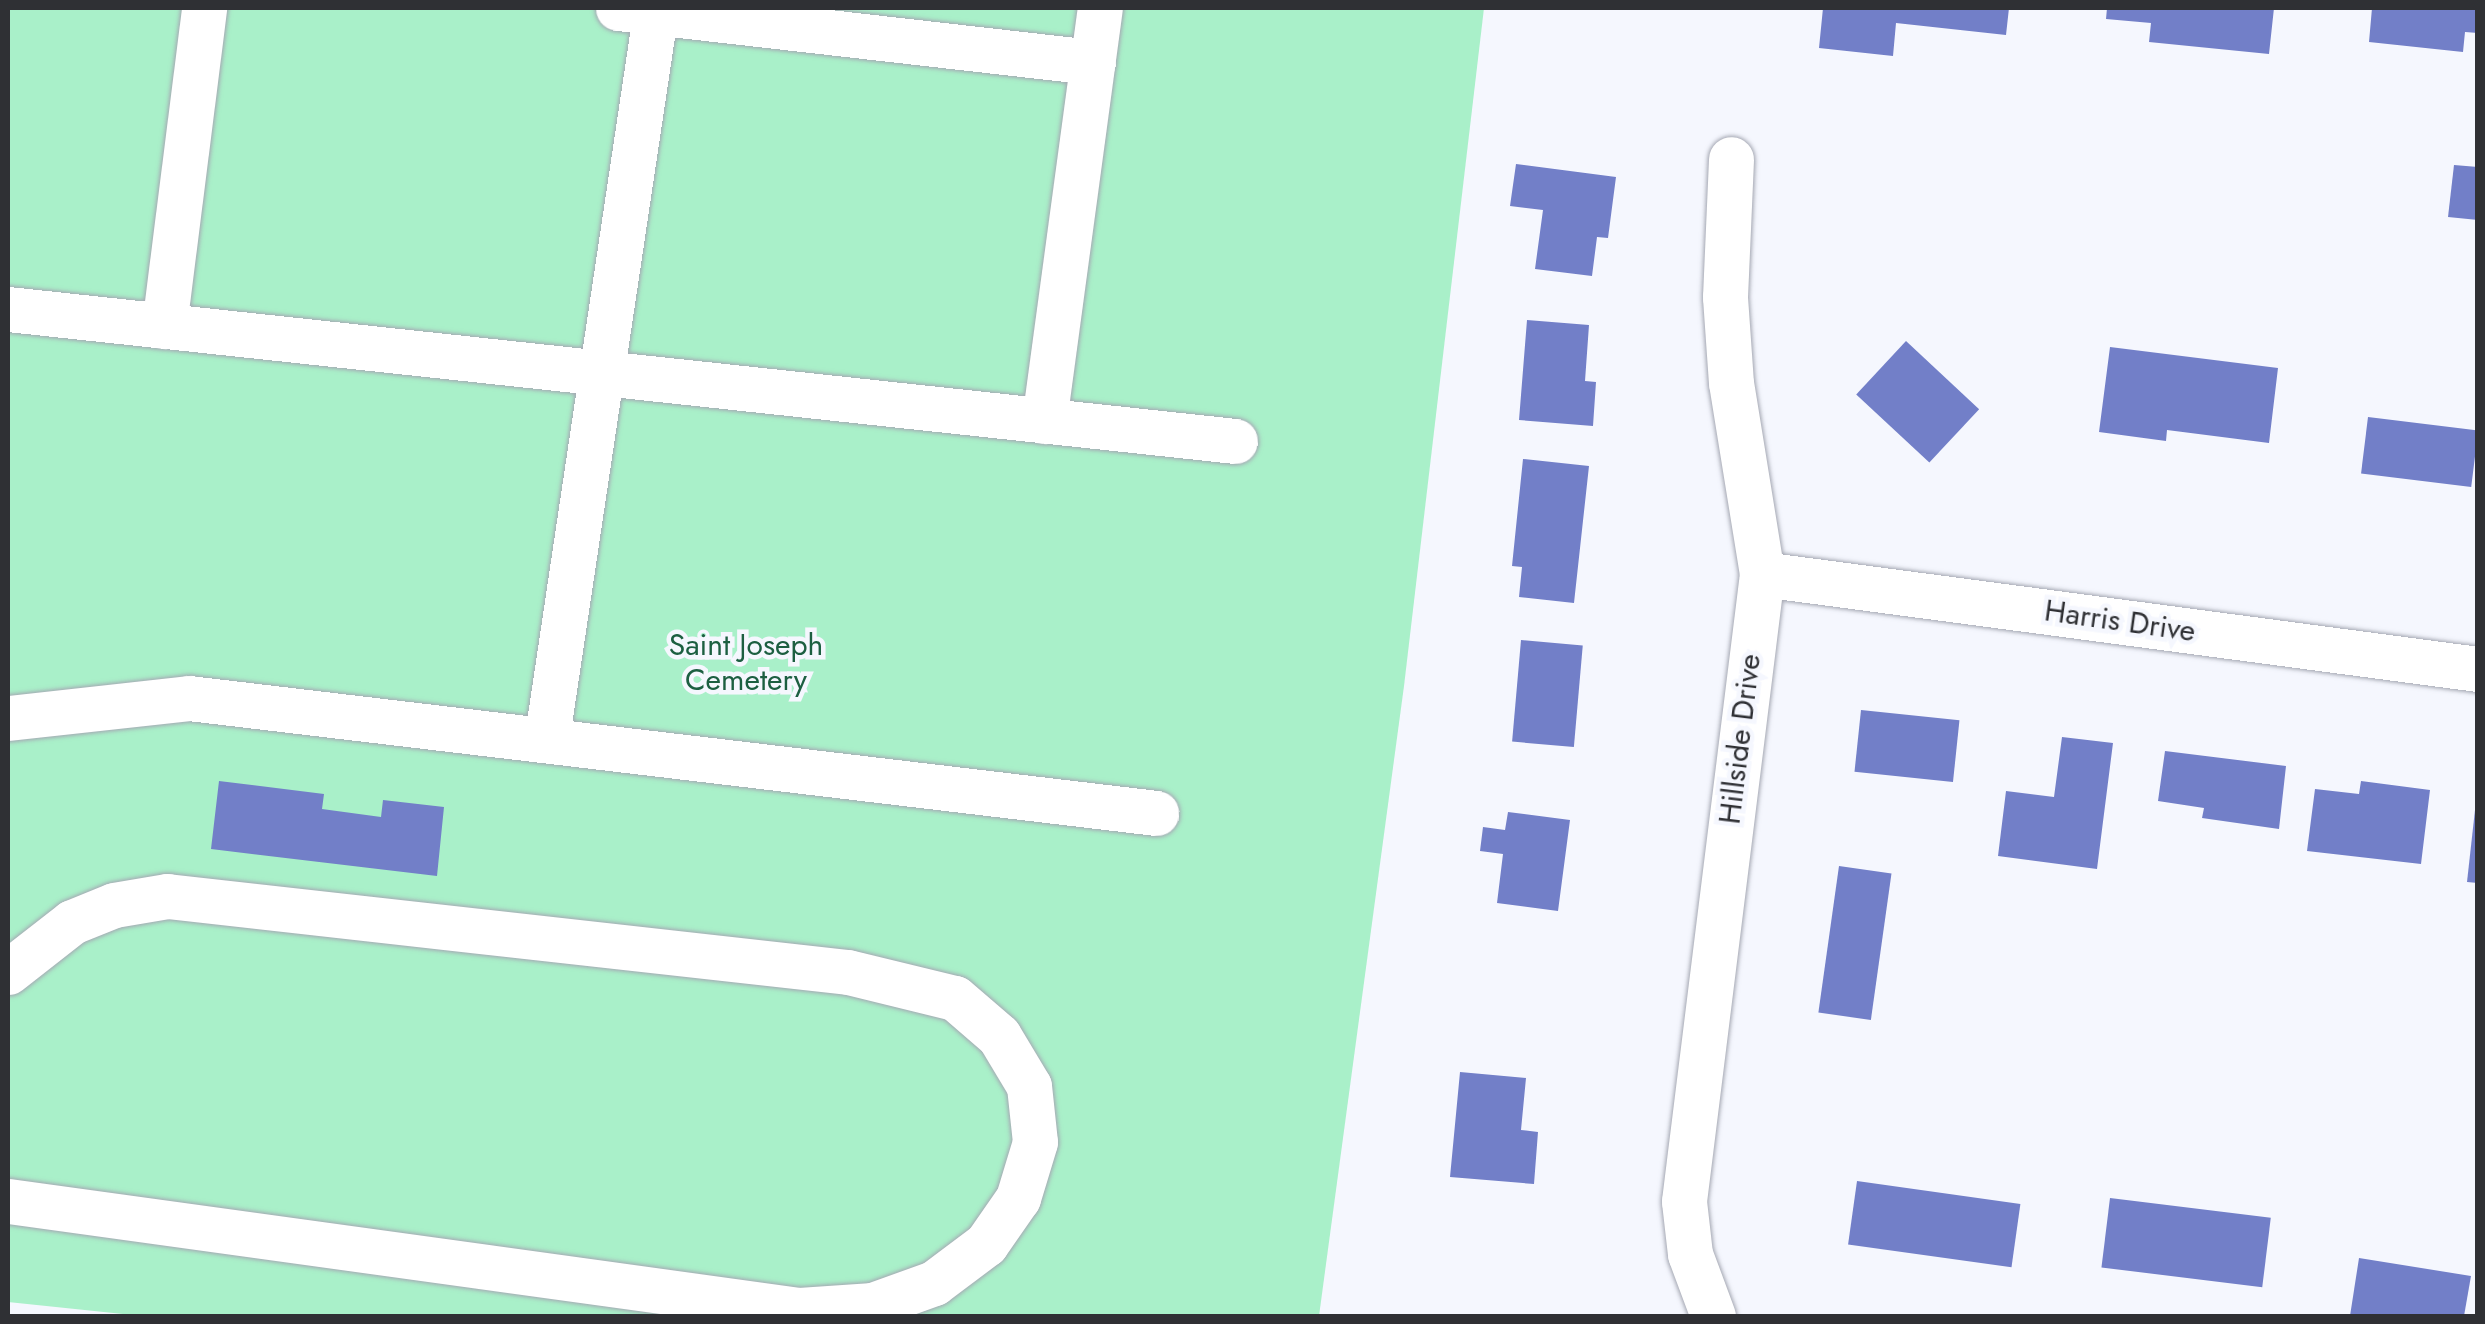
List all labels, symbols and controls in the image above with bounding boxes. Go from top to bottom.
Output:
street label: Harris Drive [2042,593,2198,649]
park label: Saint Joseph Cemetery [669,627,823,698]
street label: Hillside Drive [1712,652,1768,826]

